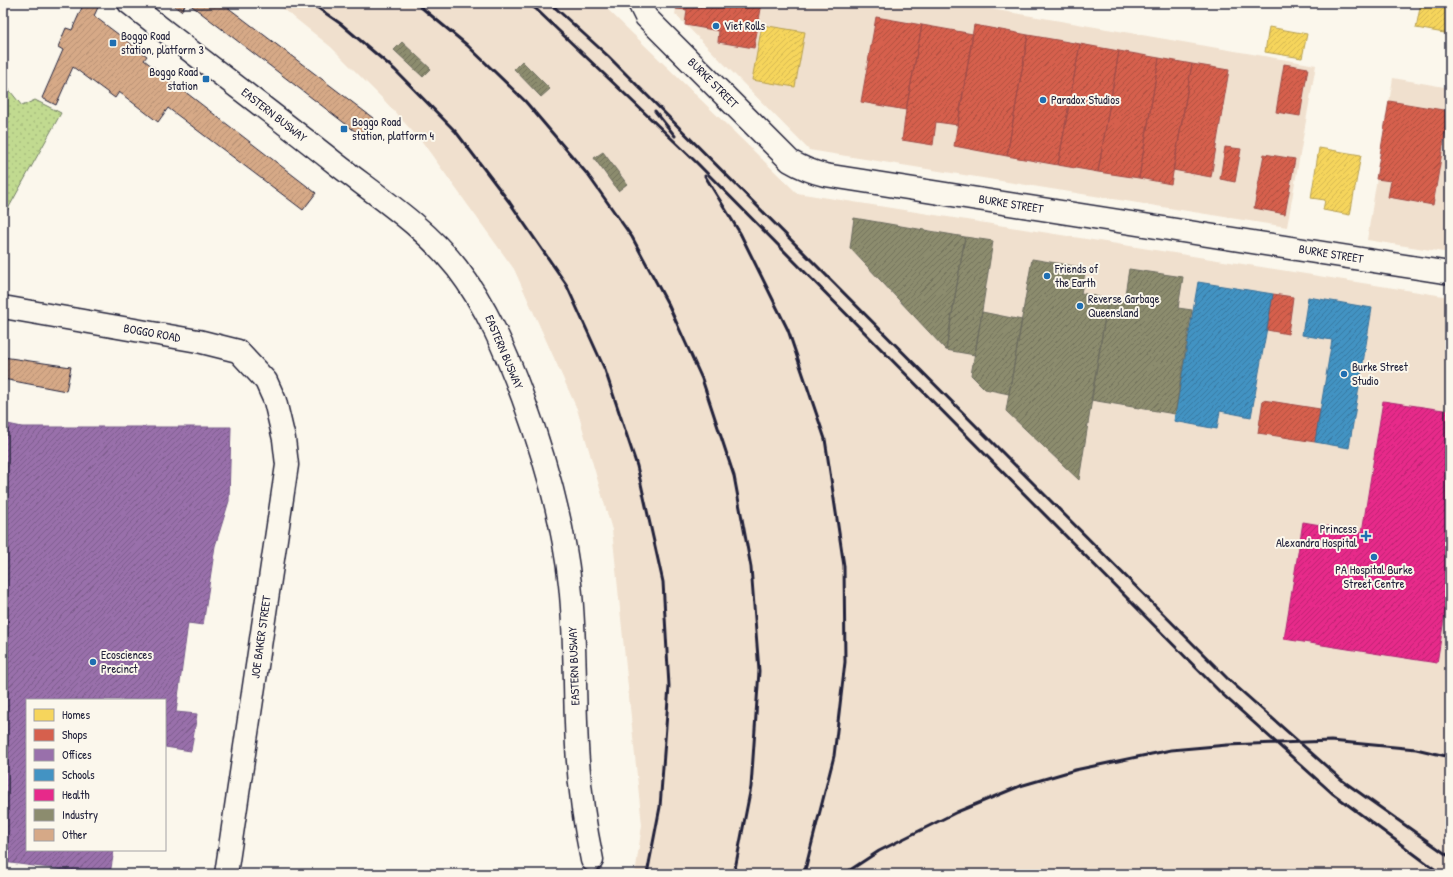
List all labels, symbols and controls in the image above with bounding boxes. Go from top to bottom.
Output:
place label: Viet Rolls [724,17,766,34]
marker: Viet Rolls [711,21,721,31]
place label: Boggo Road station, platform 3 [121,27,204,58]
marker: Boggo Road station, platform 3 [108,38,118,48]
street label: BURKE STREET [684,54,743,112]
place label: Boggo Road station [149,63,198,94]
marker: Boggo Road station [201,74,211,84]
street label: EASTERN BUSWAY [238,84,311,146]
place label: Paradox Studios [1051,91,1120,108]
marker: Paradox Studios [1038,95,1048,105]
place label: Boggo Road station, platform 4 [352,113,435,144]
marker: Boggo Road station, platform 4 [339,124,349,134]
street label: BURKE STREET [978,190,1045,217]
street label: BURKE STREET [1298,240,1365,267]
place label: Friends of the Earth [1054,260,1099,291]
marker: Friends of the Earth [1042,271,1052,281]
place label: Reverse Garbage Queensland [1088,290,1160,321]
marker: Reverse Garbage Queensland [1075,301,1085,311]
street label: EASTERN BUSWAY [481,312,528,392]
street label: BOGGO ROAD [122,319,182,346]
place label: Burke Street Studio [1352,358,1409,389]
marker: Burke Street Studio [1339,369,1349,379]
place label: Princess Alexandra Hospital [1276,520,1358,551]
marker: Princess Alexandra Hospital [1360,530,1372,542]
marker: PA Hospital Burke Street Centre [1369,552,1379,562]
place label: PA Hospital Burke Street Centre [1335,561,1413,592]
street label: JOE BAKER STREET [246,594,275,680]
street label: EASTERN BUSWAY [564,626,583,706]
place label: Ecosciences Precinct [101,646,152,677]
marker: Ecosciences Precinct [88,657,98,667]
legend [26,699,166,851]
text: Homes [62,706,90,723]
text: Shops [62,726,88,743]
text: Offices [62,746,92,763]
text: Schools [62,766,95,783]
text: Health [62,786,89,803]
text: Industry [62,806,98,823]
text: Other [62,826,88,843]

